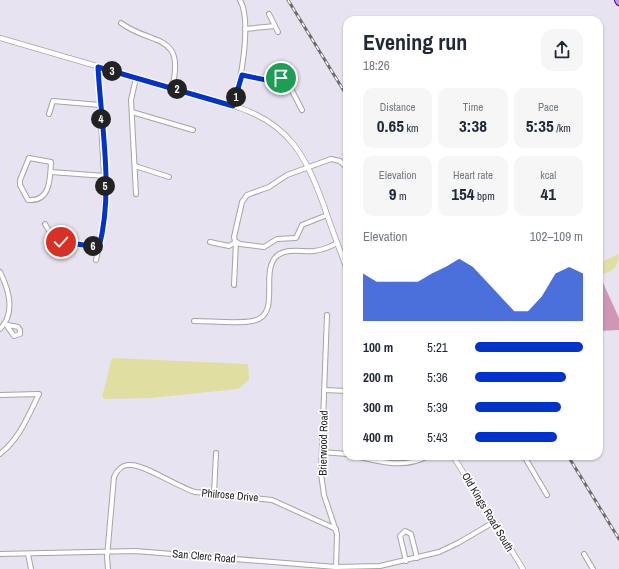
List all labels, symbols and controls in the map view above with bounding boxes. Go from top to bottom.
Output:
text: Evening run [363,27,467,57]
button: share [541,29,583,71]
text: 18:26 [363,57,390,74]
pin: 3 [102,61,122,81]
pin [264,61,298,95]
text: 3 [109,64,115,78]
icon: arrive [270,67,292,89]
pin: 2 [167,79,187,99]
text: 2 [174,82,180,96]
pin: 1 [226,87,246,107]
text: 1 [233,90,239,104]
text: Distance [380,100,415,114]
text: Time [463,100,483,114]
text: Pace [538,100,559,114]
pin: 4 [91,109,111,129]
text: 4 [98,112,104,126]
text: 0.65 [377,114,404,137]
text: 3:38 [459,114,487,137]
text: 5:35 [526,114,554,137]
text: km [404,121,419,135]
text: /km [554,121,571,135]
text: Elevation [379,168,416,182]
text: Heart rate [453,168,493,182]
text: kcal [540,168,556,182]
pin: 5 [95,176,115,196]
text: 5 [102,179,108,193]
text: 9 [389,182,397,205]
text: 154 [451,182,475,205]
text: 41 [541,182,556,205]
text: m [397,189,407,203]
text: bpm [475,189,495,203]
pin [44,225,78,259]
text: Elevation [363,228,407,245]
text: 102–109 m [530,228,583,245]
icon: check [50,231,72,253]
pin: 6 [83,236,103,256]
text: 6 [90,239,96,253]
text: 100 m [363,339,393,356]
text: 5:21 [427,339,448,356]
text: 200 m [363,369,393,386]
text: 5:36 [427,369,448,386]
text: 300 m [363,399,393,416]
text: 5:39 [427,399,448,416]
street label: Brierwood Road [315,410,331,476]
text: 400 m [363,429,393,446]
text: 5:43 [427,429,448,446]
street label: Old Kings Road South [459,470,517,554]
street label: Philrose Drive [201,486,259,504]
street label: San Clerc Road [172,546,236,566]

